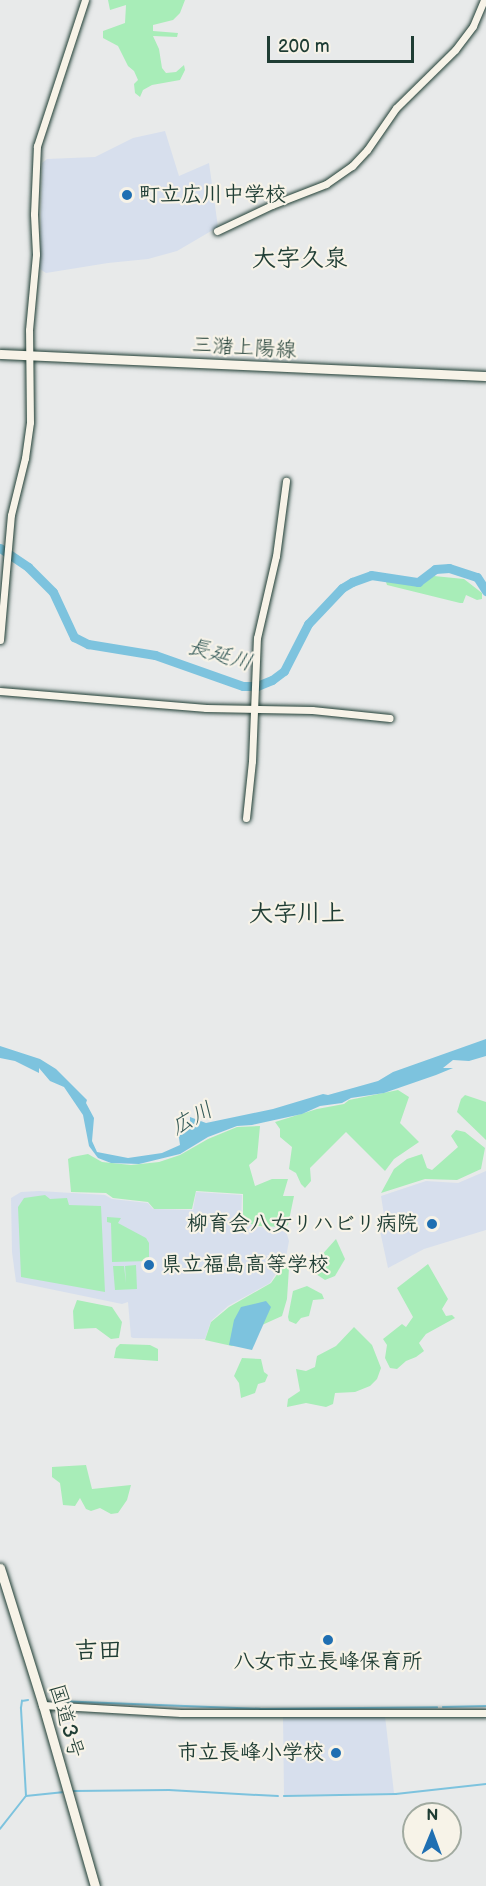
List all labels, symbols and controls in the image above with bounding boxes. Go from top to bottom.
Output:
scale bar [270,24,417,62]
text: 200 m [278,36,330,57]
place label: 町立広川中学校 [139,182,286,208]
marker: 町立広川中学校 [120,188,134,202]
district label: 大字久泉 [252,245,348,273]
street label: 三潴上陽線 [191,333,297,363]
water label: 長延川 [185,633,255,677]
district label: 大字川上 [249,900,345,928]
water label: 広川 [166,1097,218,1141]
place label: 柳育会八女リハビリ病院 [187,1211,418,1237]
marker: 柳育会八女リハビリ病院 [423,1215,441,1233]
place label: 県立福島高等学校 [161,1252,329,1278]
marker: 県立福島高等学校 [142,1258,156,1272]
marker: 八女市立長峰保育所 [321,1633,335,1647]
district label: 吉田 [74,1637,122,1665]
place label: 八女市立長峰保育所 [234,1649,422,1675]
street label: 国道3号 [43,1681,89,1761]
place label: 市立長峰小学校 [177,1740,324,1766]
marker: 市立長峰小学校 [329,1746,343,1760]
north arrow [402,1802,462,1862]
text: N [426,1806,438,1825]

